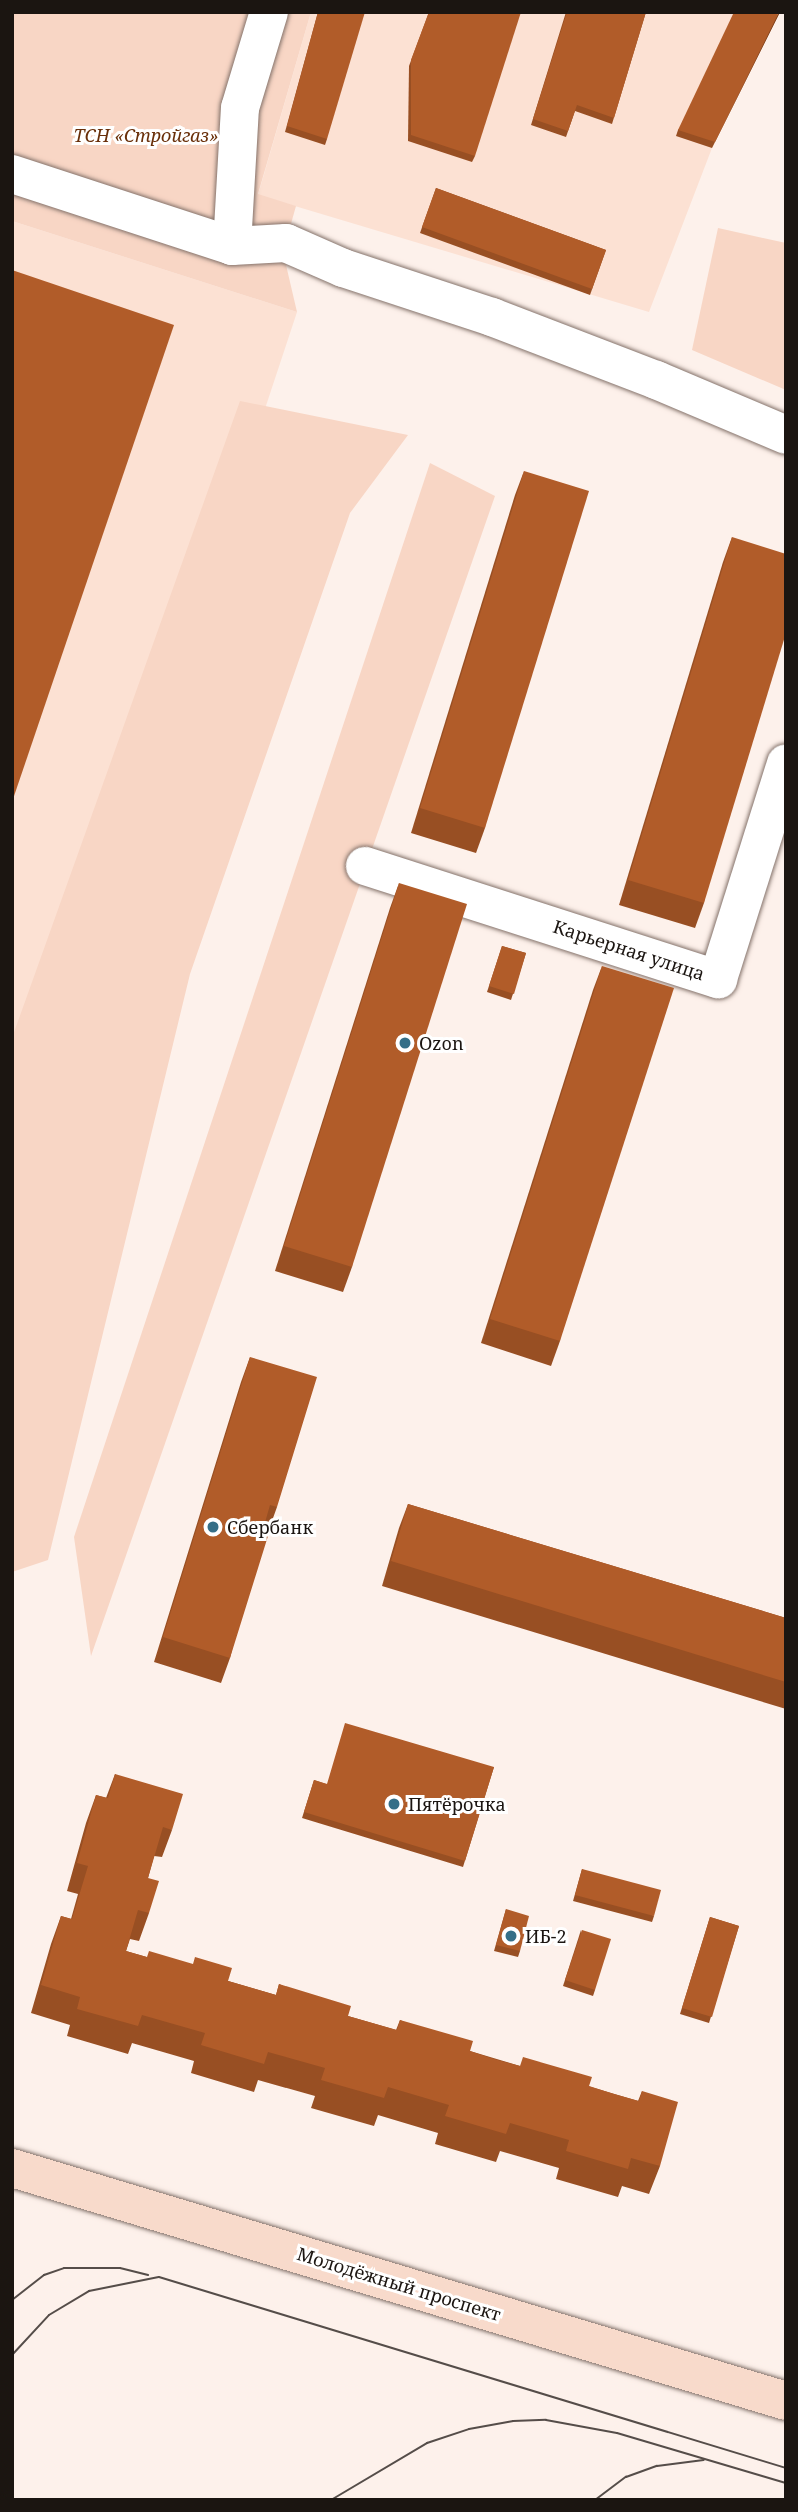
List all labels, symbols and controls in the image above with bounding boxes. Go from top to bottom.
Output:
park label: ТСН «Стройгаз» [74,124,218,146]
street label: Карьерная улица [551,915,707,985]
place label: Ozon [419,1032,464,1054]
marker: Ozon [397,1035,413,1051]
place label: Сбербанк [227,1516,313,1538]
marker: Сбербанк [205,1519,221,1535]
place label: Пятёрочка [408,1793,506,1815]
marker: Пятёрочка [386,1796,402,1812]
place label: ИБ-2 [525,1925,567,1947]
marker: ИБ-2 [503,1928,519,1944]
street label: Молодёжный проспект [294,2243,504,2325]

